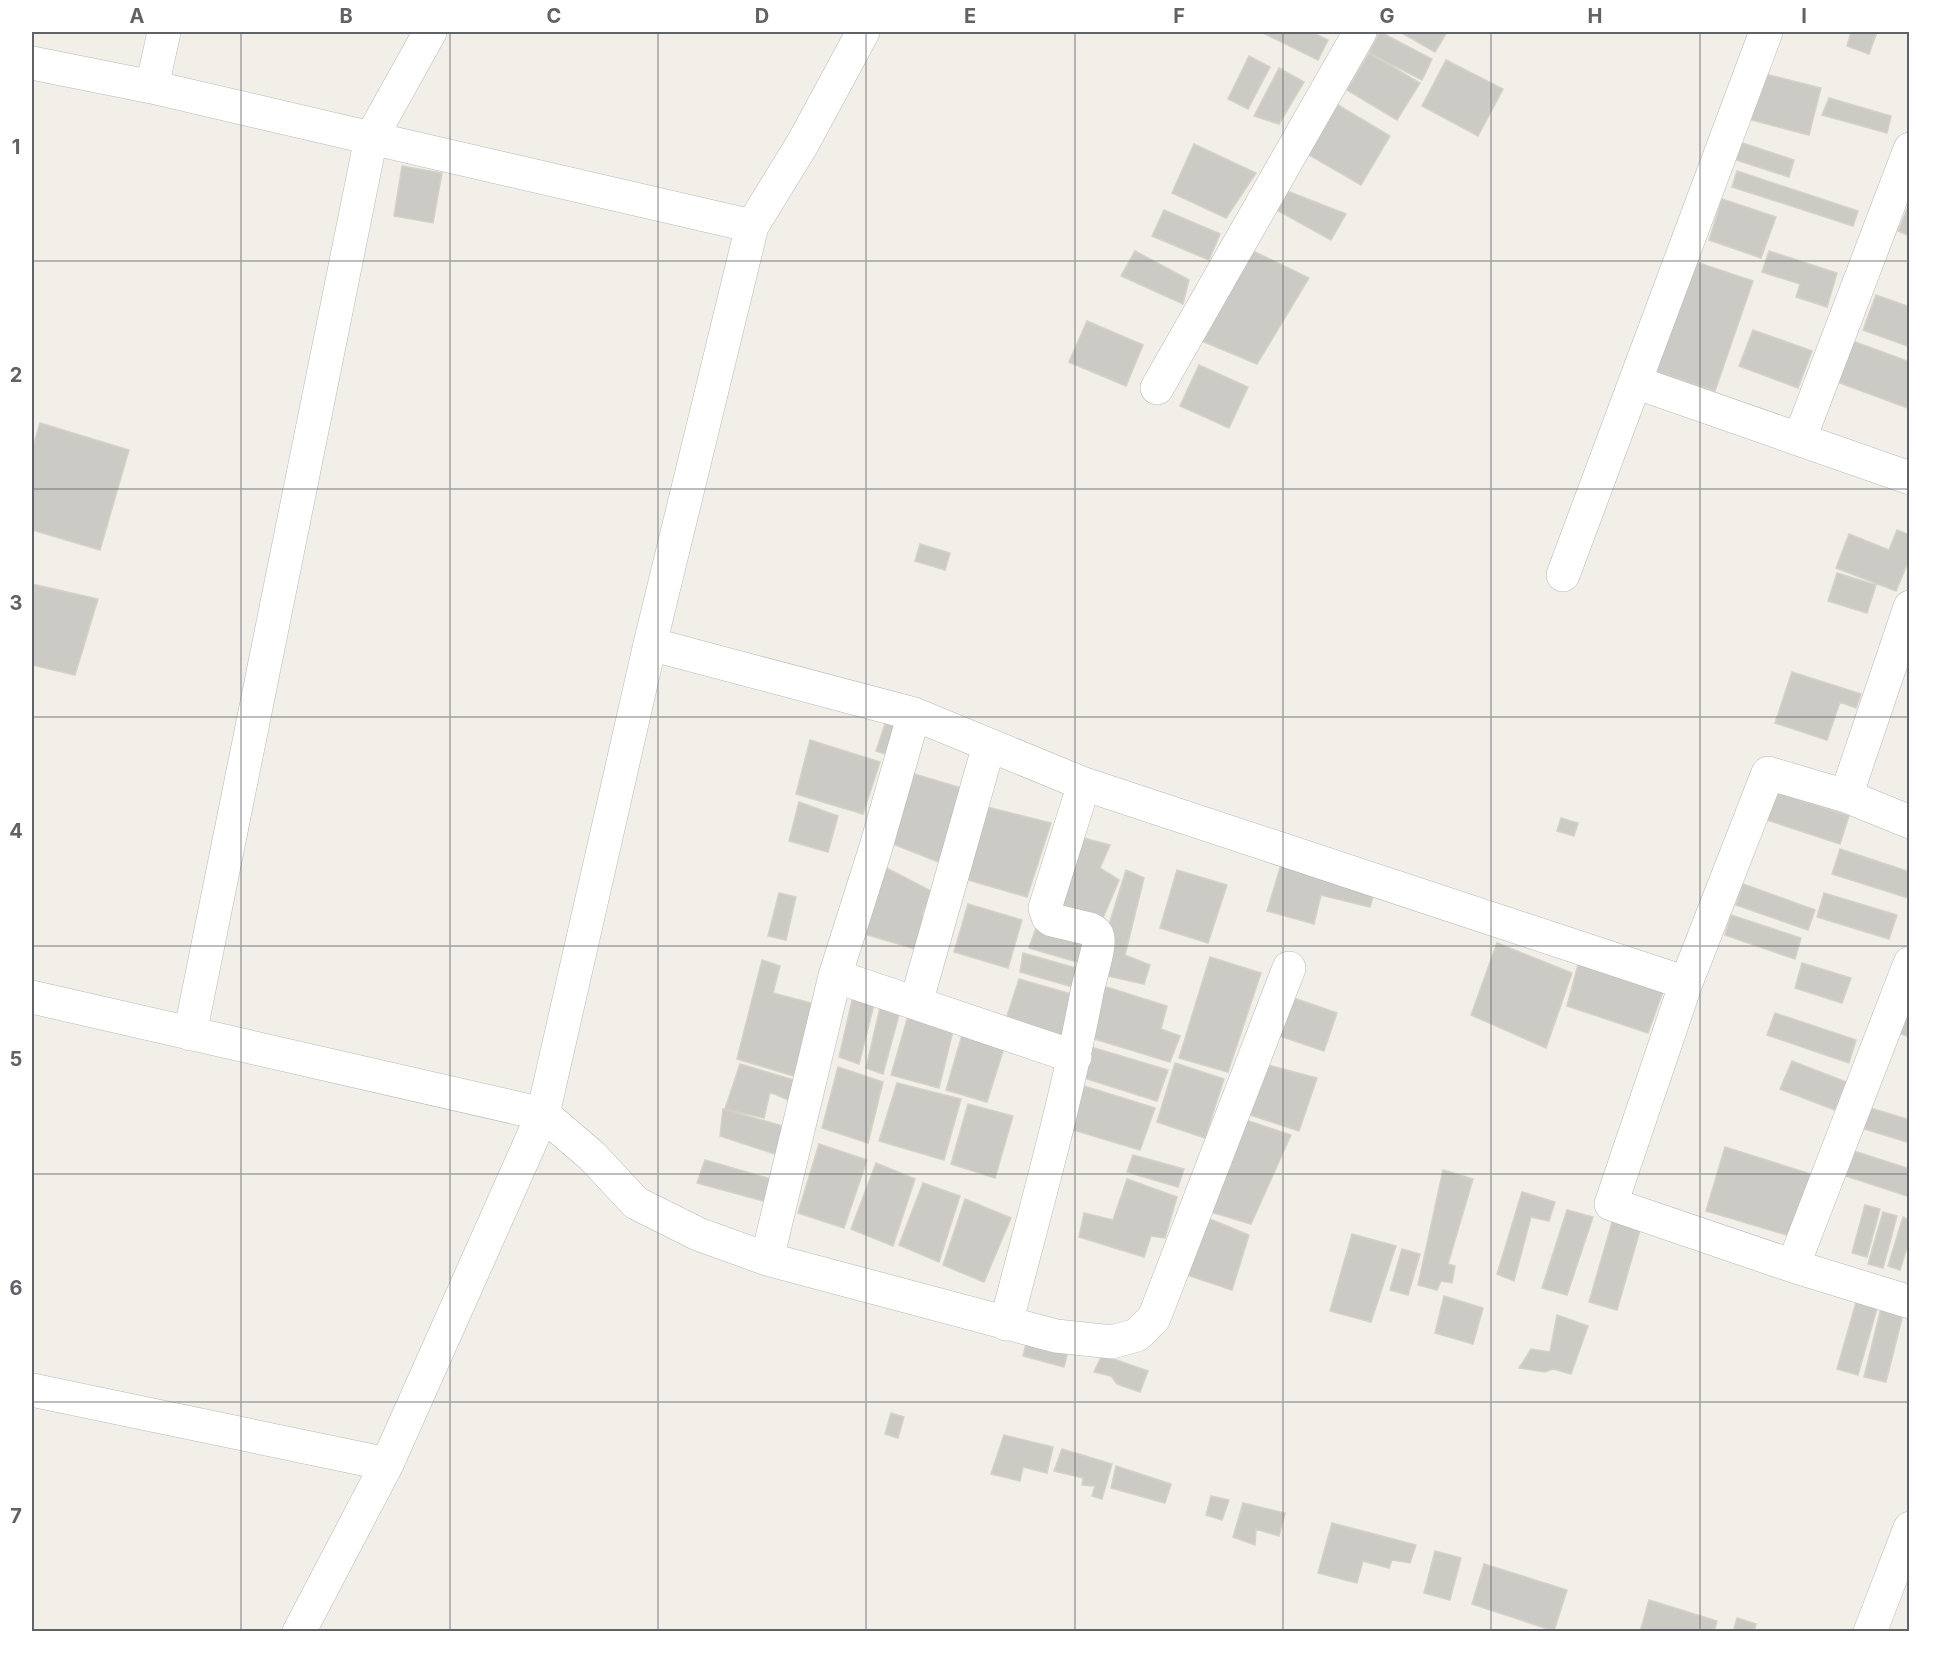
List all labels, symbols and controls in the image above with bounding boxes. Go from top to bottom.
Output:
text: A [130,4,145,28]
text: B [339,4,353,28]
text: C [547,4,561,28]
text: D [755,4,769,28]
text: E [964,4,976,28]
text: F [1173,4,1185,28]
text: G [1379,4,1395,28]
text: H [1588,4,1602,28]
text: I [1801,4,1807,28]
text: 1 [12,135,20,159]
text: 2 [10,363,22,387]
text: 3 [10,591,22,615]
text: 4 [9,819,23,843]
text: 5 [10,1047,22,1071]
text: 6 [10,1276,23,1300]
text: 7 [10,1504,22,1528]

